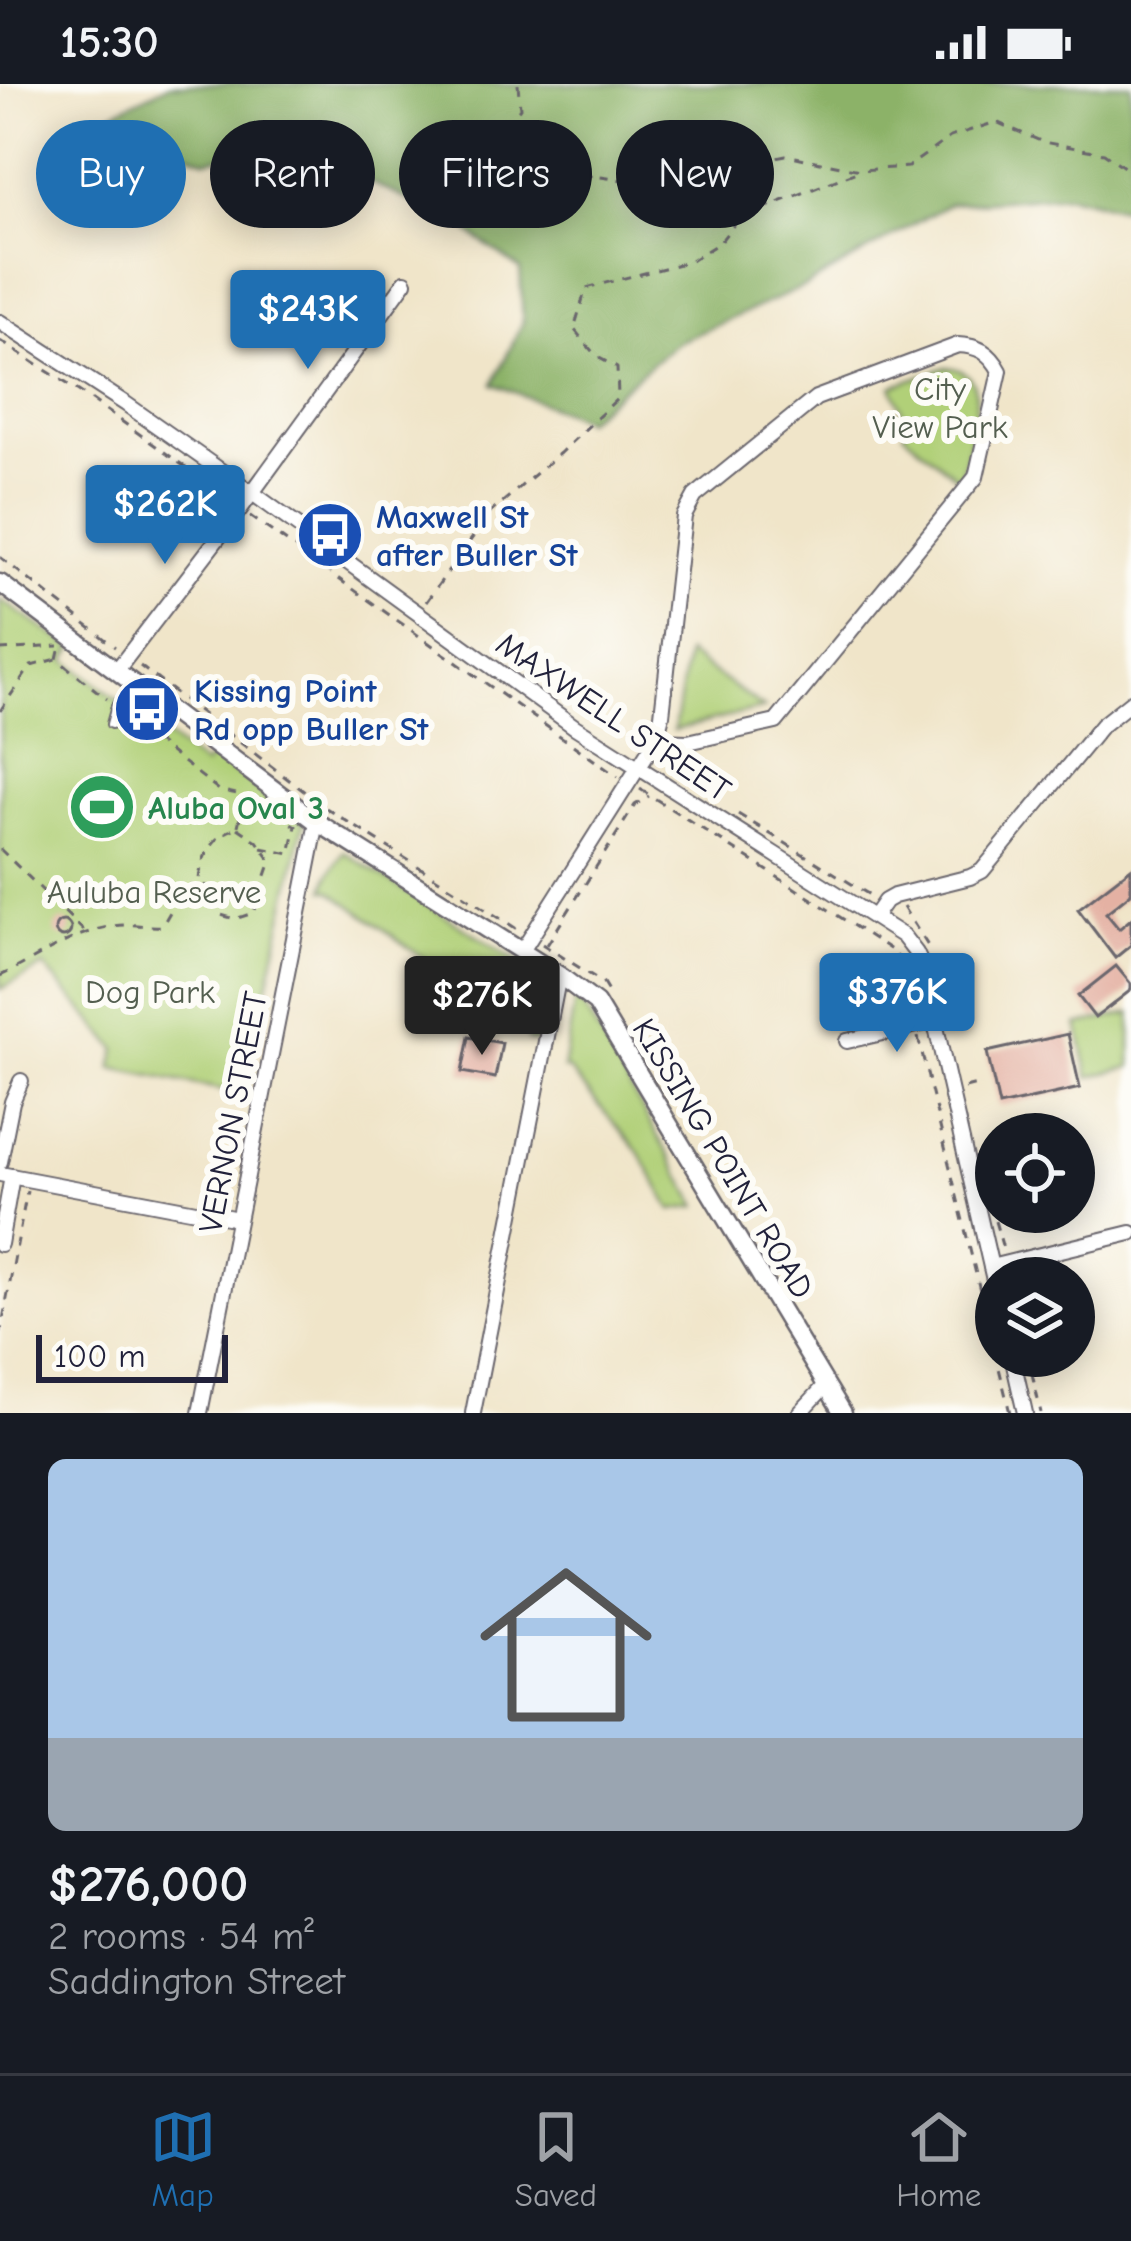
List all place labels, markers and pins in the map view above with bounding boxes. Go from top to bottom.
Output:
pin: $243K [224,270,392,372]
pin: $262K [81,465,249,567]
place label: Maxwell St after Buller St [376,498,579,574]
bus stop icon: Maxwell St after Buller St [295,500,365,570]
place label: Kissing Point Rd opp Buller St [194,672,430,748]
bus stop icon: Kissing Point Rd opp Buller St [112,674,182,744]
sports icon: Aluba Oval 3 [67,772,137,842]
place label: Aluba Oval 3 [148,789,324,827]
pin: $376K [813,953,981,1055]
pin: $276K [398,956,566,1058]

